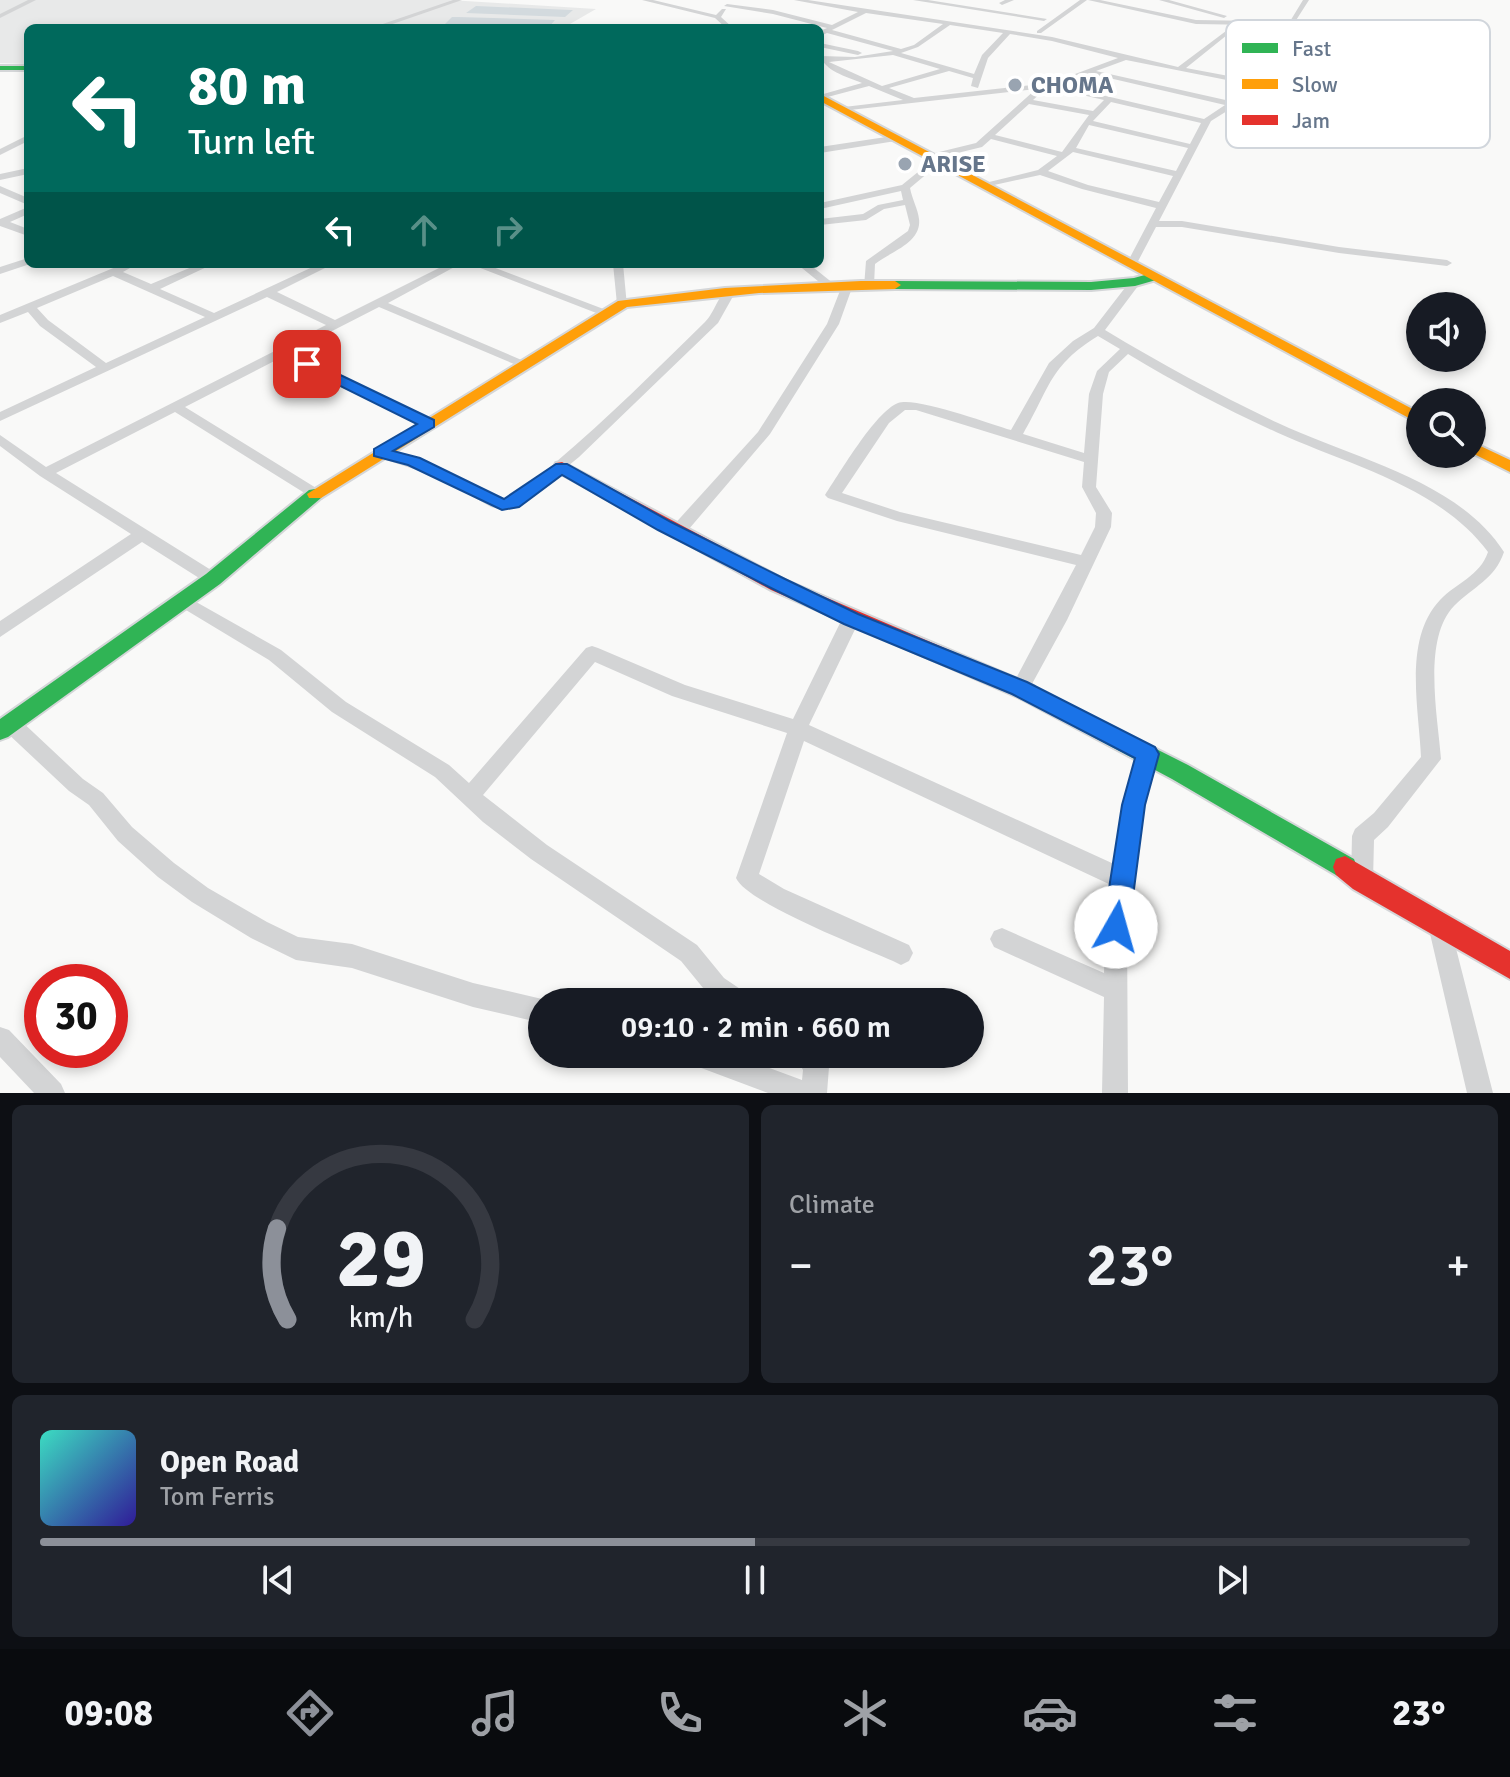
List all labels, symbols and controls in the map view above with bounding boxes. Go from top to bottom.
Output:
legend [1226,20,1490,148]
text: Fast [1292,35,1332,62]
text: 80 m [188,51,306,120]
icon: left [56,56,160,160]
place label: CHOMA [1031,70,1114,100]
text: Slow [1292,71,1338,98]
marker: CHOMA [1006,76,1024,94]
text: Jam [1292,107,1330,134]
text: Turn left [188,120,315,165]
place label: ARISE [921,149,986,179]
marker: ARISE [896,155,914,173]
icon: left [318,208,362,252]
icon: ahead [402,208,446,252]
icon: right [486,208,530,252]
map controls [1406,292,1486,468]
button: sound [1406,292,1486,372]
pin [273,330,341,398]
icon: arrive [285,342,329,386]
button: search [1406,388,1486,468]
position arrow [1074,885,1158,969]
speed limit sign: 30 [24,964,128,1068]
text: 09:10 · 2 min · 660 m [621,1009,891,1046]
text: Climate [789,1189,875,1221]
text: 29 [336,1208,425,1310]
text: 23° [1086,1229,1173,1303]
text: − [789,1239,813,1293]
text: + [1446,1239,1470,1293]
text: km/h [348,1300,413,1335]
text: Open Road [160,1444,299,1481]
text: Tom Ferris [160,1481,274,1513]
icon: previous [256,1558,300,1602]
icon: pause [733,1558,777,1602]
icon: next [1210,1558,1254,1602]
icon: directions [282,1685,338,1741]
icon: music [467,1685,523,1741]
icon: phone [652,1685,708,1741]
icon: climate [837,1685,893,1741]
icon: car [1022,1685,1078,1741]
icon: filters [1207,1685,1263,1741]
text: 09:08 [65,1691,153,1736]
text: 23° [1392,1691,1445,1736]

